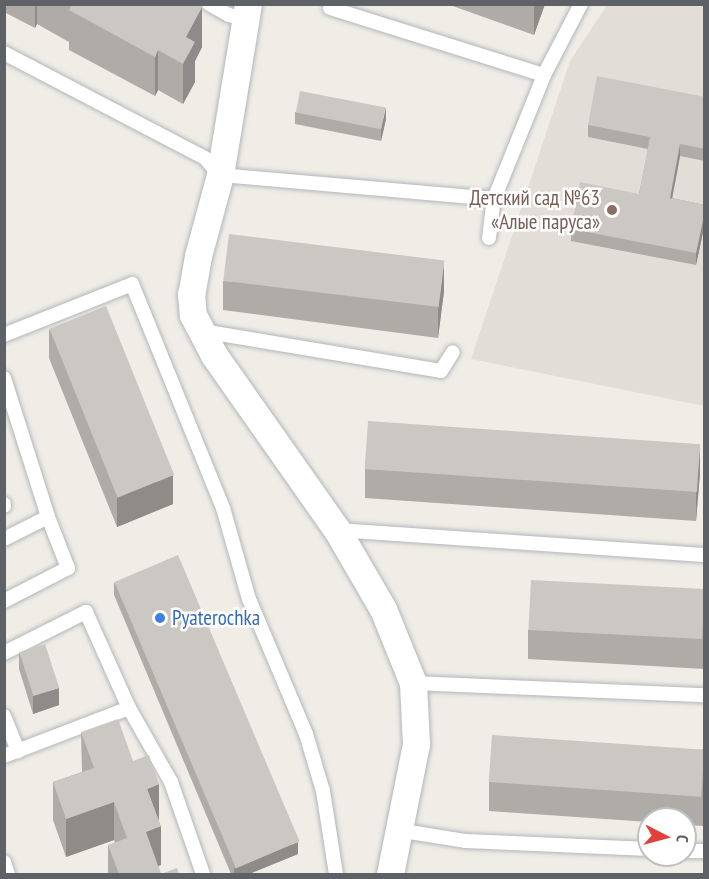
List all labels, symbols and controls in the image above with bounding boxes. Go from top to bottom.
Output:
place label: Детский сад №63 «Алые паруса» [470,185,600,235]
marker: Детский сад №63 «Алые паруса» [605,203,619,217]
place label: Pyaterochka [172,605,260,631]
marker: Pyaterochka [153,611,167,625]
north arrow [637,807,697,867]
text: С [673,834,693,843]

